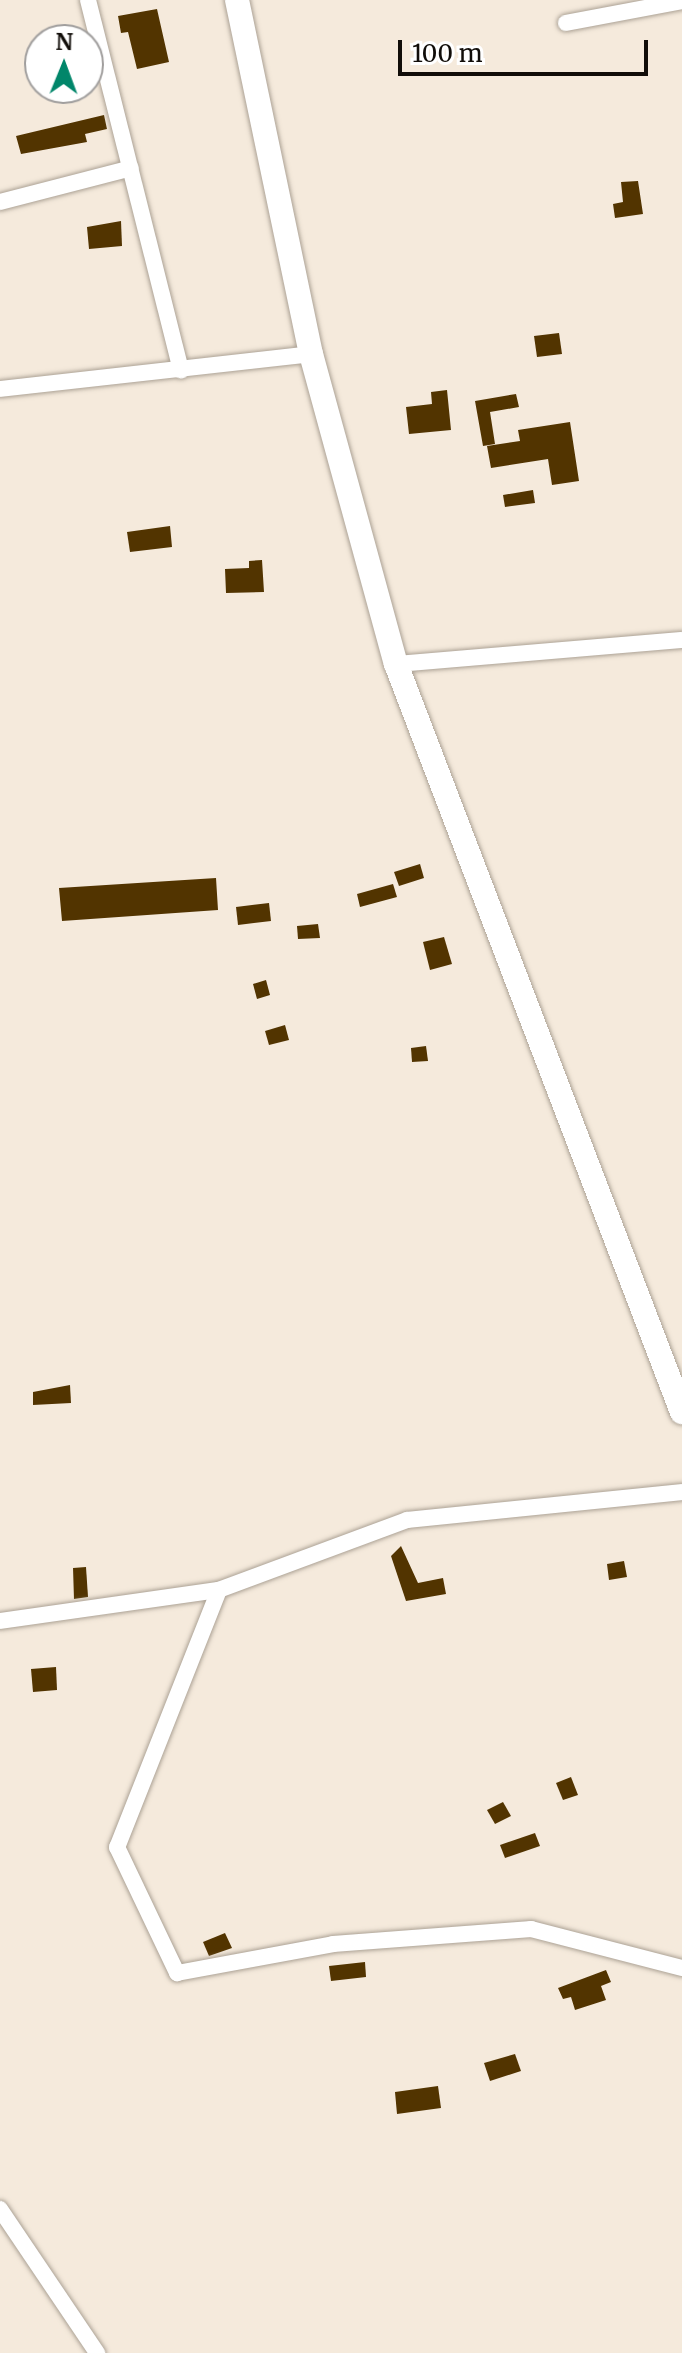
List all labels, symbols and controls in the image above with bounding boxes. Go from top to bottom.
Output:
north arrow [24,24,104,104]
scale bar [402,24,652,74]
text: N [55,28,73,56]
text: 100 m [412,38,482,69]

